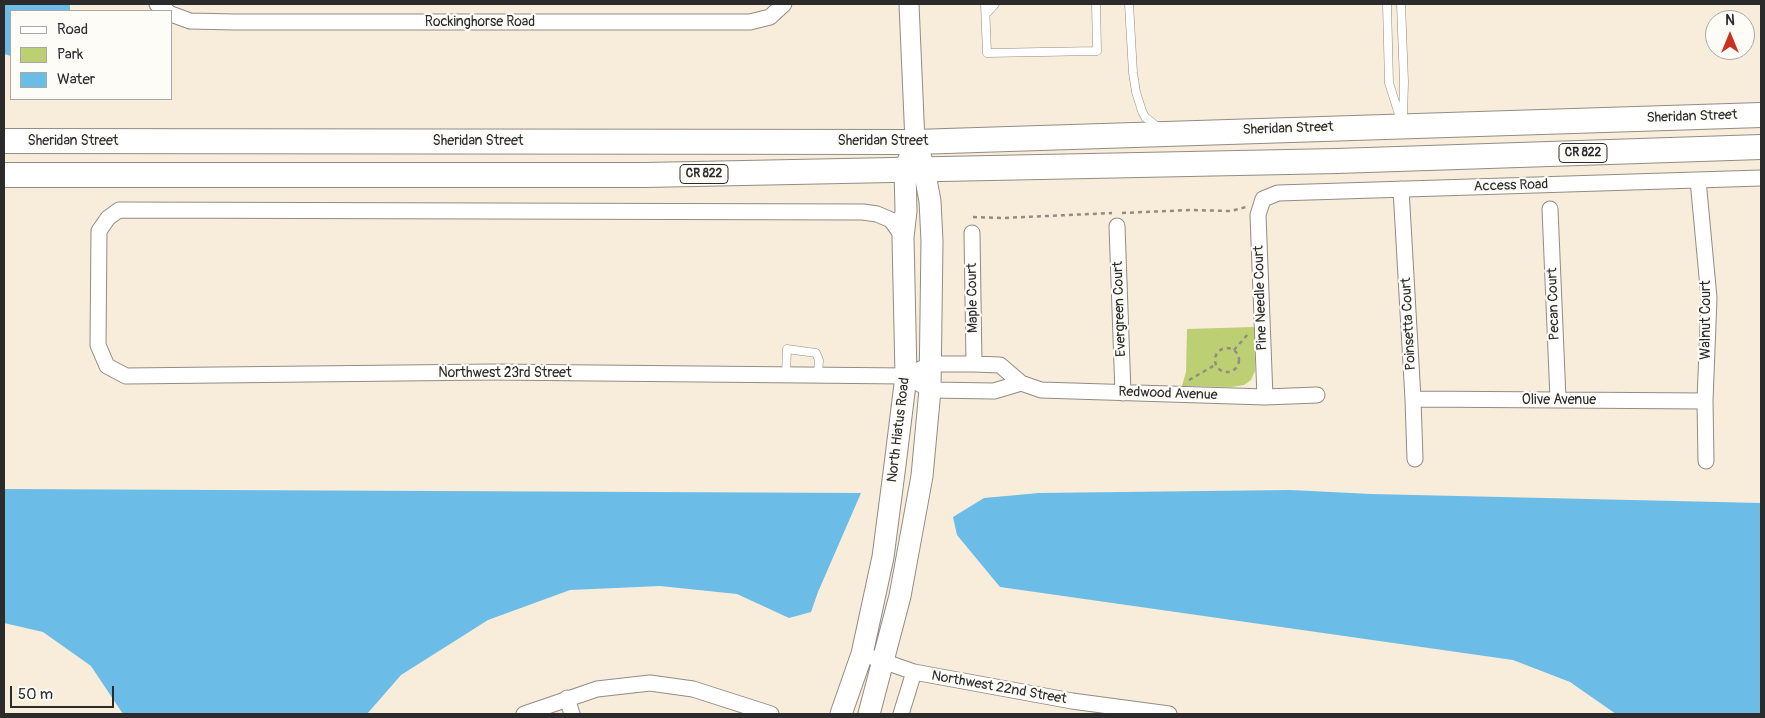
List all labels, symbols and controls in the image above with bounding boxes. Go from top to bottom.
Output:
legend [10,10,172,100]
north arrow [1705,10,1755,60]
text: N [1725,12,1735,29]
street label: Rockinghorse Road [425,14,535,30]
text: Road [57,20,88,39]
text: Park [57,45,83,64]
text: Water [57,70,95,89]
street label: Sheridan Street [1646,107,1738,127]
street label: Sheridan Street [1242,119,1334,139]
street label: Sheridan Street [28,133,118,149]
street label: Sheridan Street [433,133,523,149]
street label: Sheridan Street [838,133,928,149]
road number: CR 822 [1559,144,1607,162]
road number: CR 822 [680,164,728,183]
street label: Access Road [1473,176,1549,196]
street label: Pine Needle Court [1251,245,1271,351]
street label: Evergreen Court [1110,261,1130,357]
street label: Maple Court [964,263,982,333]
street label: Pecan Court [1544,267,1564,341]
street label: Poinsetta Court [1398,277,1420,371]
street label: Walnut Court [1698,280,1714,360]
street label: Northwest 23rd Street [438,365,572,381]
street label: North Hiatus Road [884,377,914,483]
street label: Redwood Avenue [1118,384,1218,404]
street label: Olive Avenue [1522,392,1596,408]
street label: Northwest 22nd Street [930,668,1068,708]
scale bar [12,676,116,708]
text: 50 m [18,685,53,704]

